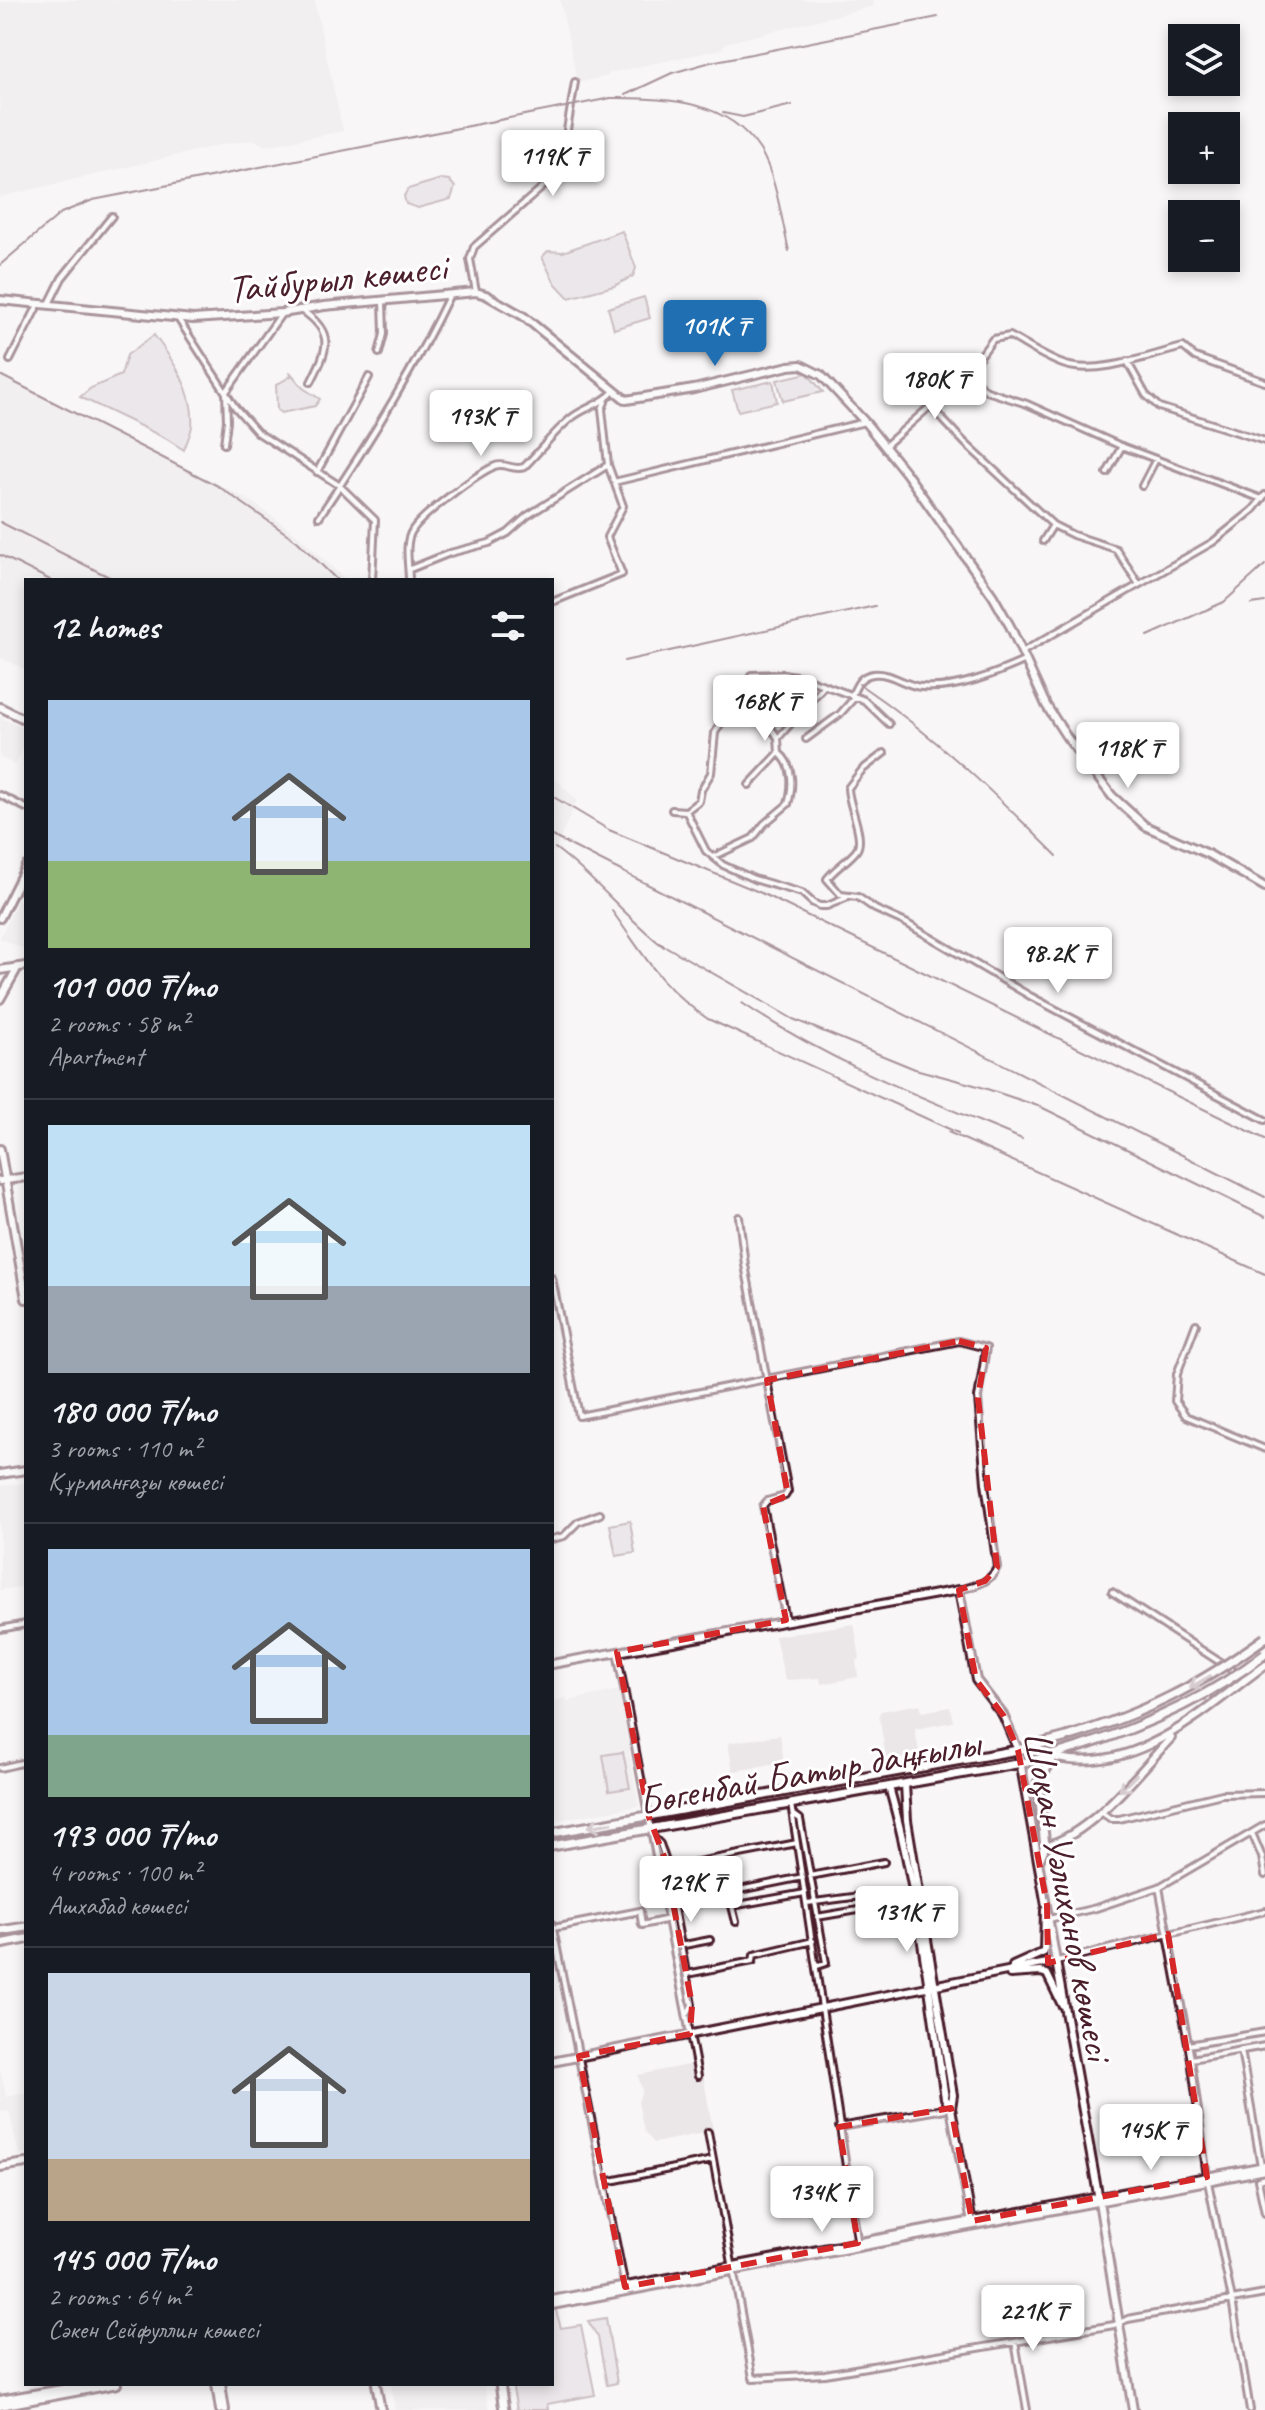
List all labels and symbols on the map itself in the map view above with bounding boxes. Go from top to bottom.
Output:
pin: 119K ₸ [488,130,618,198]
street label: Тайбурыл көшесі [225,241,453,314]
pin: 101K ₸ [650,300,780,368]
pin: 180K ₸ [870,353,1000,421]
pin: 193K ₸ [416,390,546,458]
pin: 168K ₸ [700,675,830,743]
pin: 118K ₸ [1063,722,1193,790]
pin: 98.2K ₸ [984,927,1132,995]
one-way arrow [1189,1674,1212,1690]
street label: Бөгенбай Батыр даңғылы [635,1717,987,1827]
street label: Шоқан Уәлиханов көшесі [1012,1726,1125,2069]
one-way arrow [1119,1773,1138,1792]
one-way arrow [588,1819,614,1834]
pin: 129K ₸ [626,1856,756,1924]
pin: 131K ₸ [842,1886,972,1954]
pin: 145K ₸ [1086,2104,1216,2172]
pin: 134K ₸ [757,2166,887,2234]
pin: 221K ₸ [968,2285,1098,2353]

